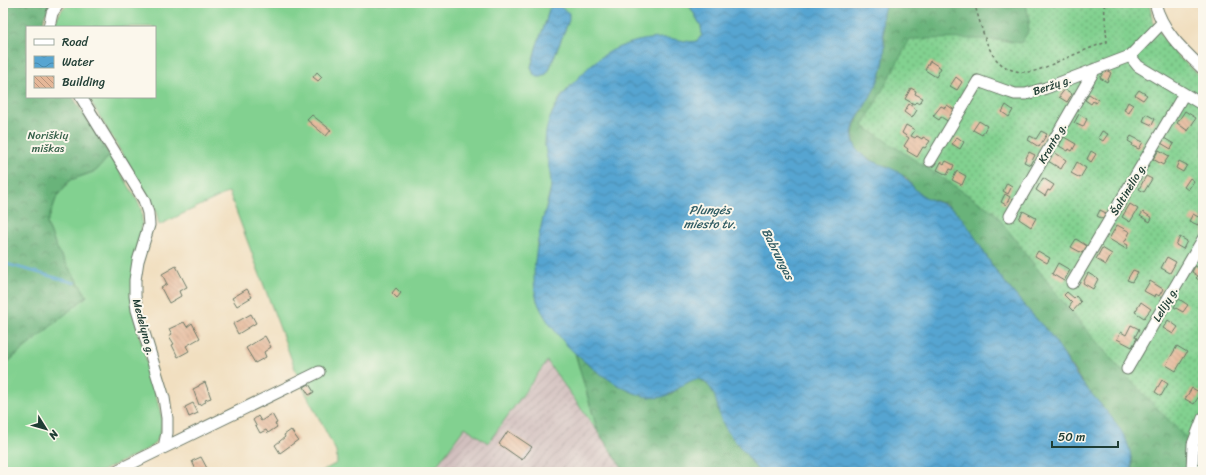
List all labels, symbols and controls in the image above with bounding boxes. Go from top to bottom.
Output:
legend [26,26,156,98]
text: Road [62,31,89,53]
text: Water [62,51,95,73]
street label: Beržų g. [1030,70,1074,101]
text: Building [62,71,105,93]
street label: Kranto g. [1033,119,1072,167]
park label: Noriškių miškas [28,126,68,158]
street label: Šaltinėlio g. [1105,159,1152,219]
water label: Plungės miesto tv. [684,199,736,235]
water label: Babrungas [756,224,801,285]
street label: Lelijų g. [1148,283,1183,326]
street label: Medelyno g. [127,297,160,358]
north arrow [26,409,66,449]
scale bar [1052,423,1118,449]
text: N [43,425,64,444]
text: 50 m [1058,426,1085,448]

